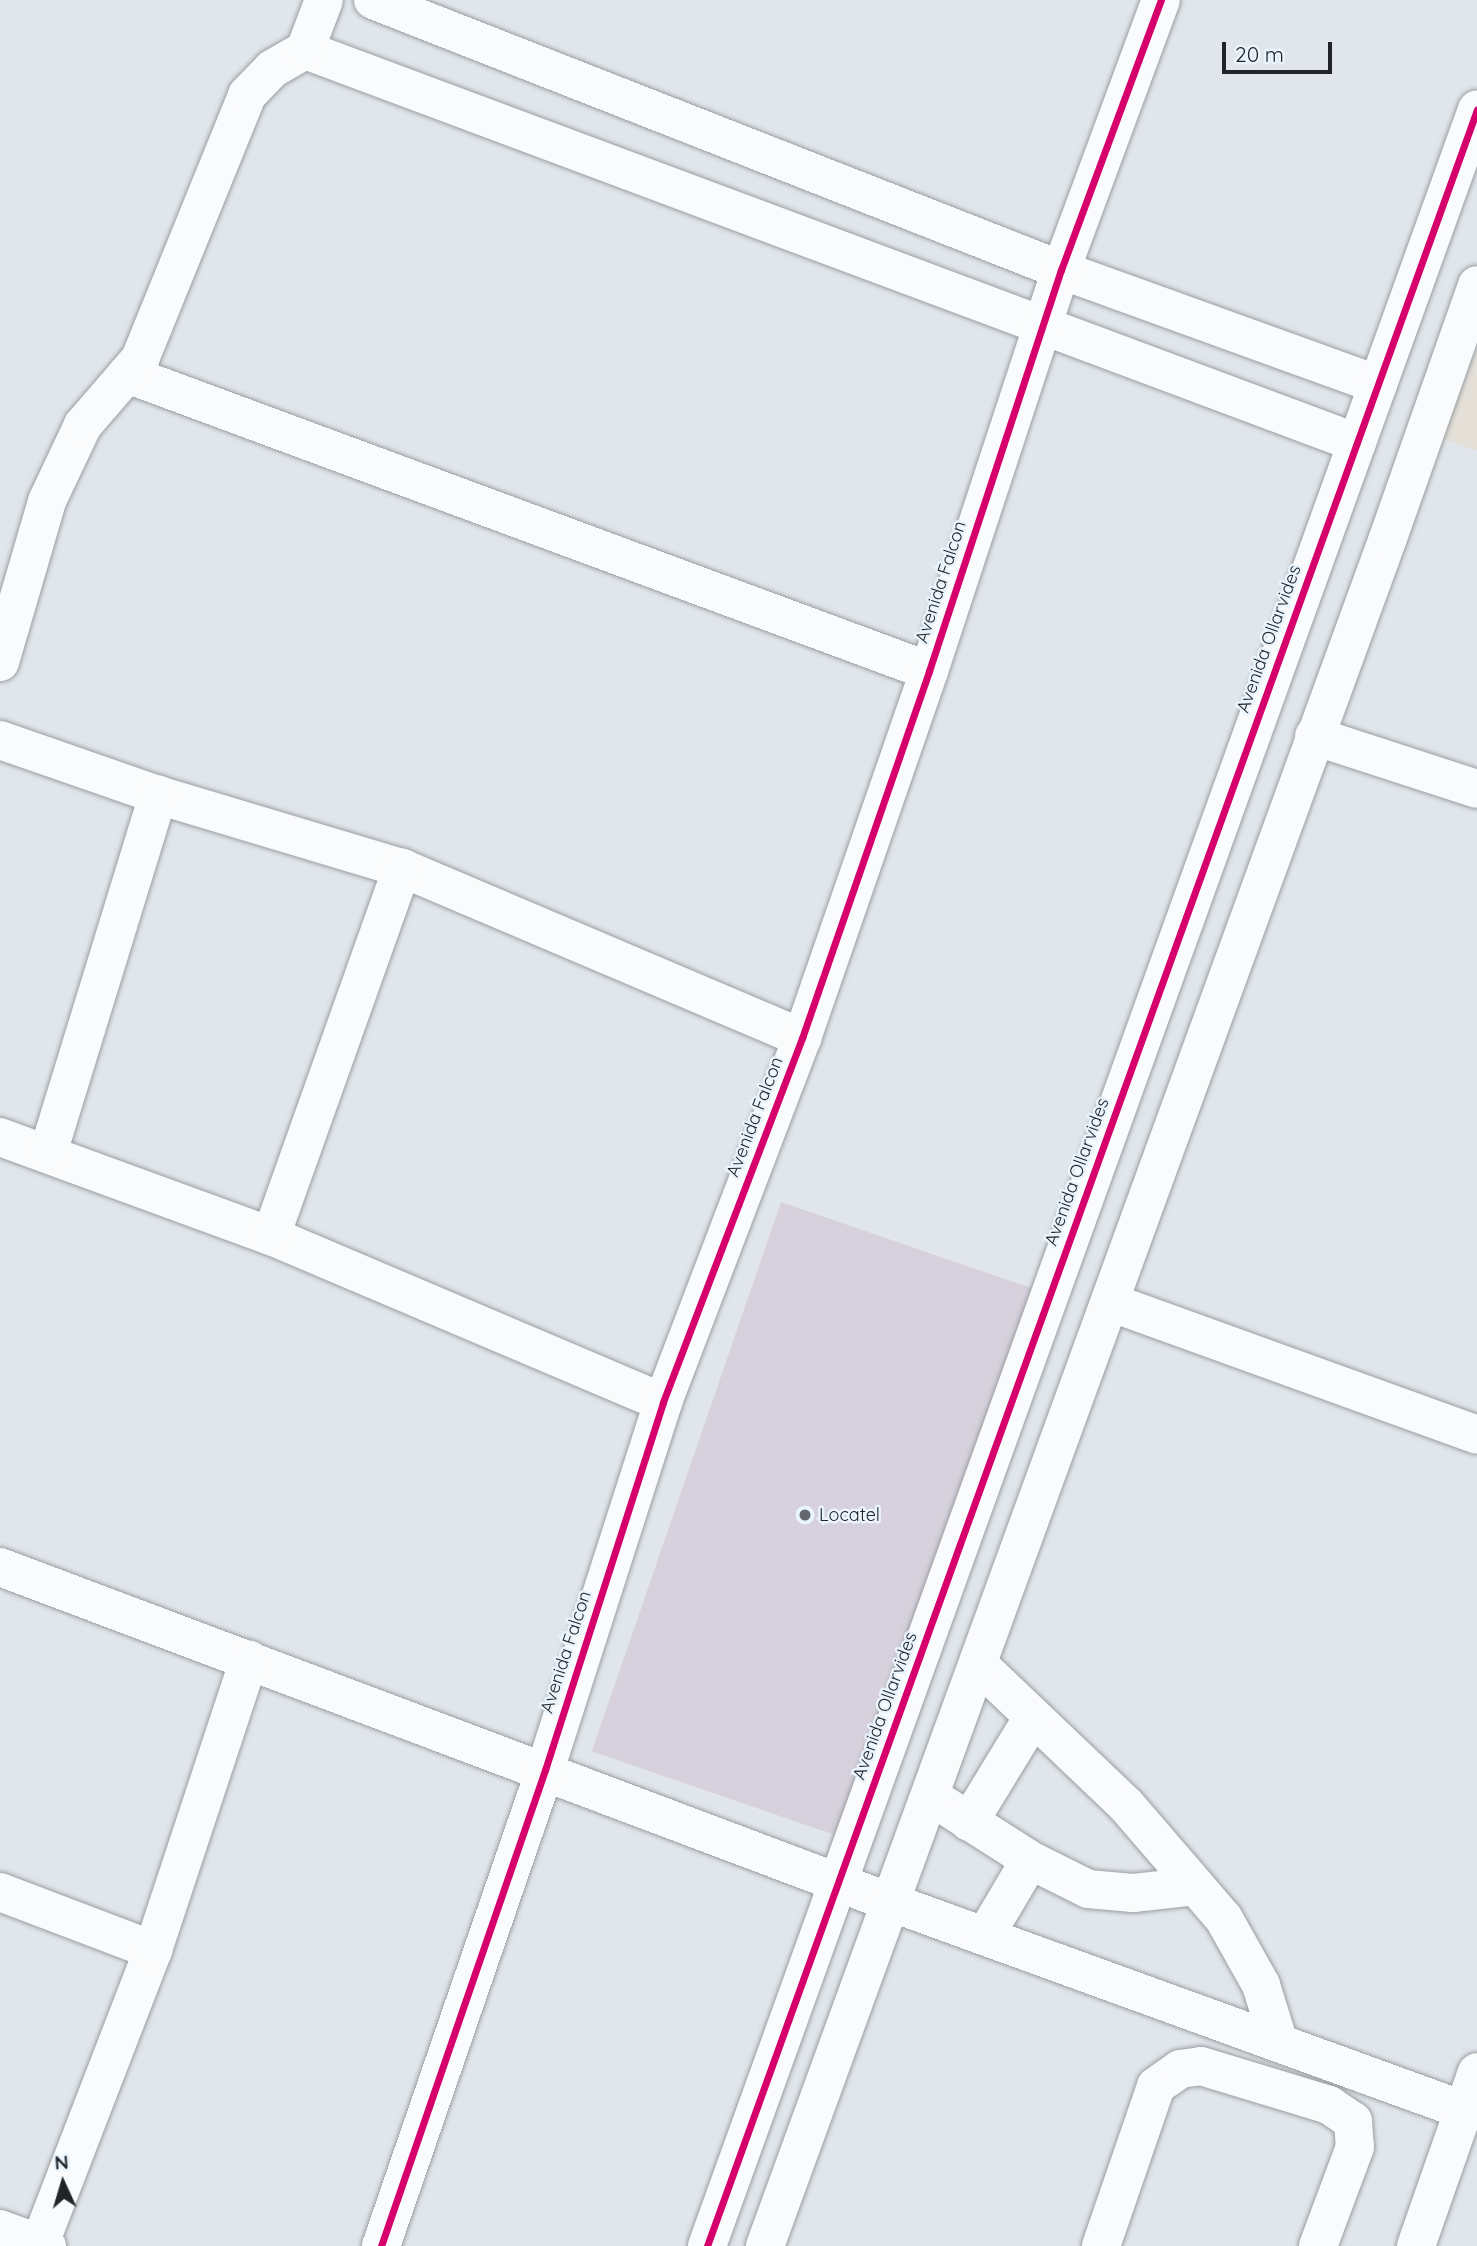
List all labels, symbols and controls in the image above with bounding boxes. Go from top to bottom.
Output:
scale bar [1225,28,1335,72]
text: 20 m [1235,41,1284,67]
street label: Avenida Falcon [911,518,971,646]
street label: Avenida Ollarvides [1232,562,1306,716]
street label: Avenida Falcon [722,1054,788,1180]
street label: Avenida Ollarvides [1040,1095,1114,1249]
place label: Locatel [819,1504,880,1526]
marker: Locatel [797,1507,813,1523]
street label: Avenida Falcon [536,1588,596,1716]
street label: Avenida Ollarvides [848,1629,922,1783]
north arrow [28,2148,98,2218]
text: N [54,2150,69,2175]

